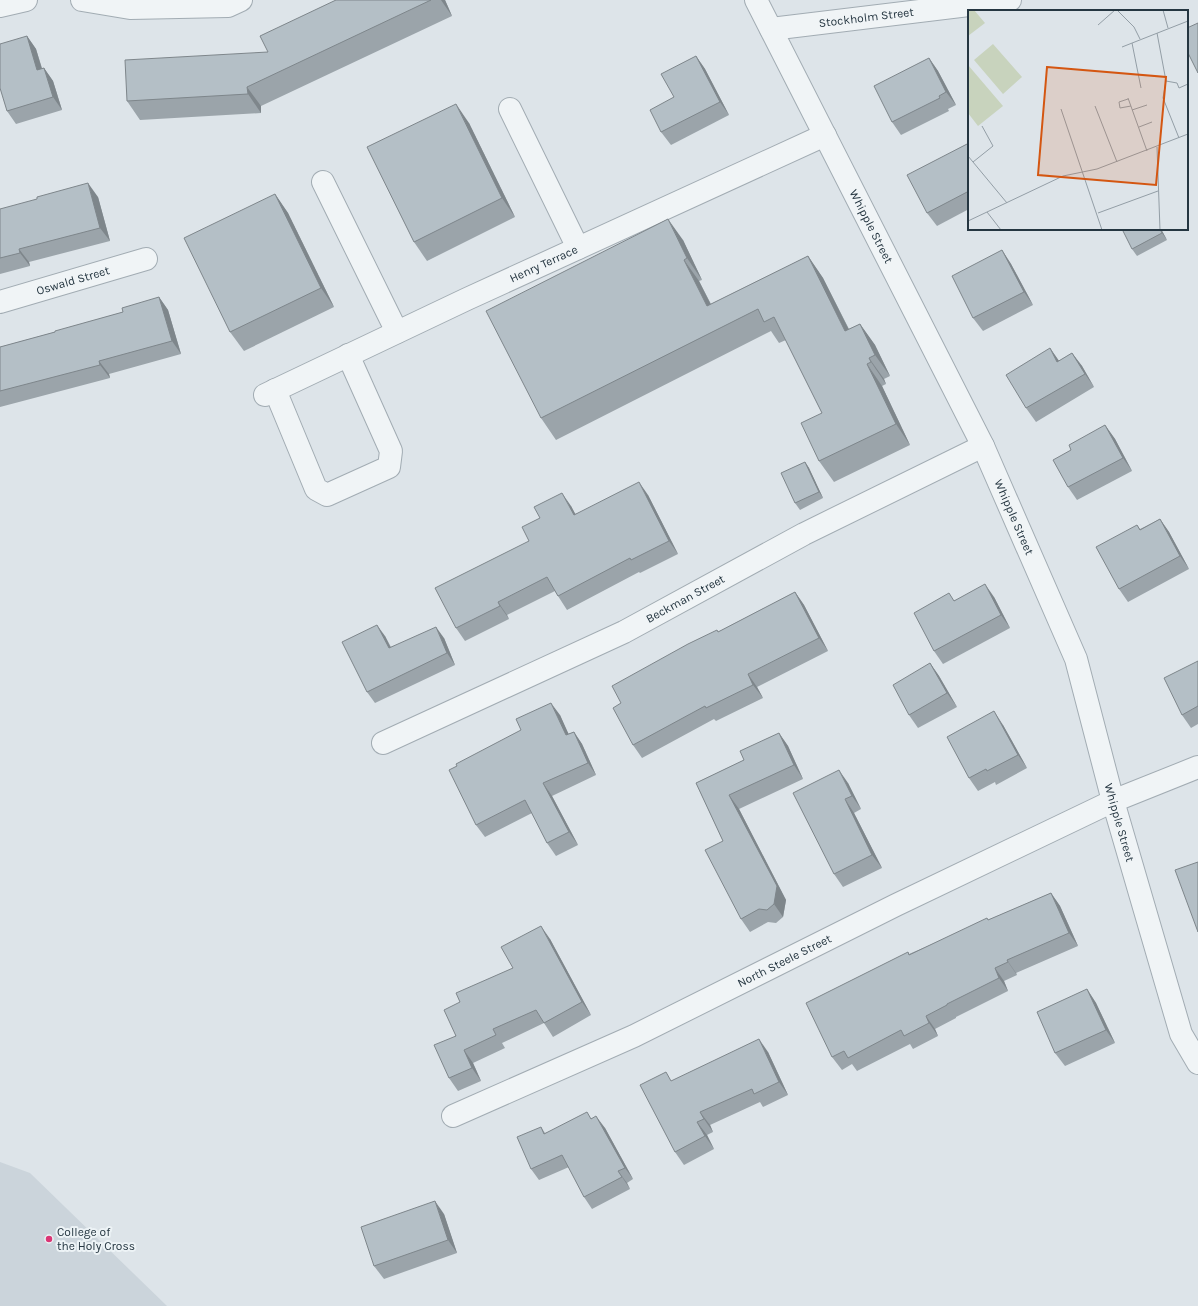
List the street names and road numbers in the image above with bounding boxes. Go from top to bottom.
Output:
street label: Stockholm Street [818,5,915,30]
street label: Whipple Street [847,187,896,266]
street label: Henry Terrace [507,242,580,285]
street label: Oswald Street [35,263,112,298]
street label: Whipple Street [991,477,1037,557]
street label: Beckman Street [643,571,727,626]
street label: Whipple Street [1102,782,1137,864]
street label: North Steele Street [735,931,834,990]

